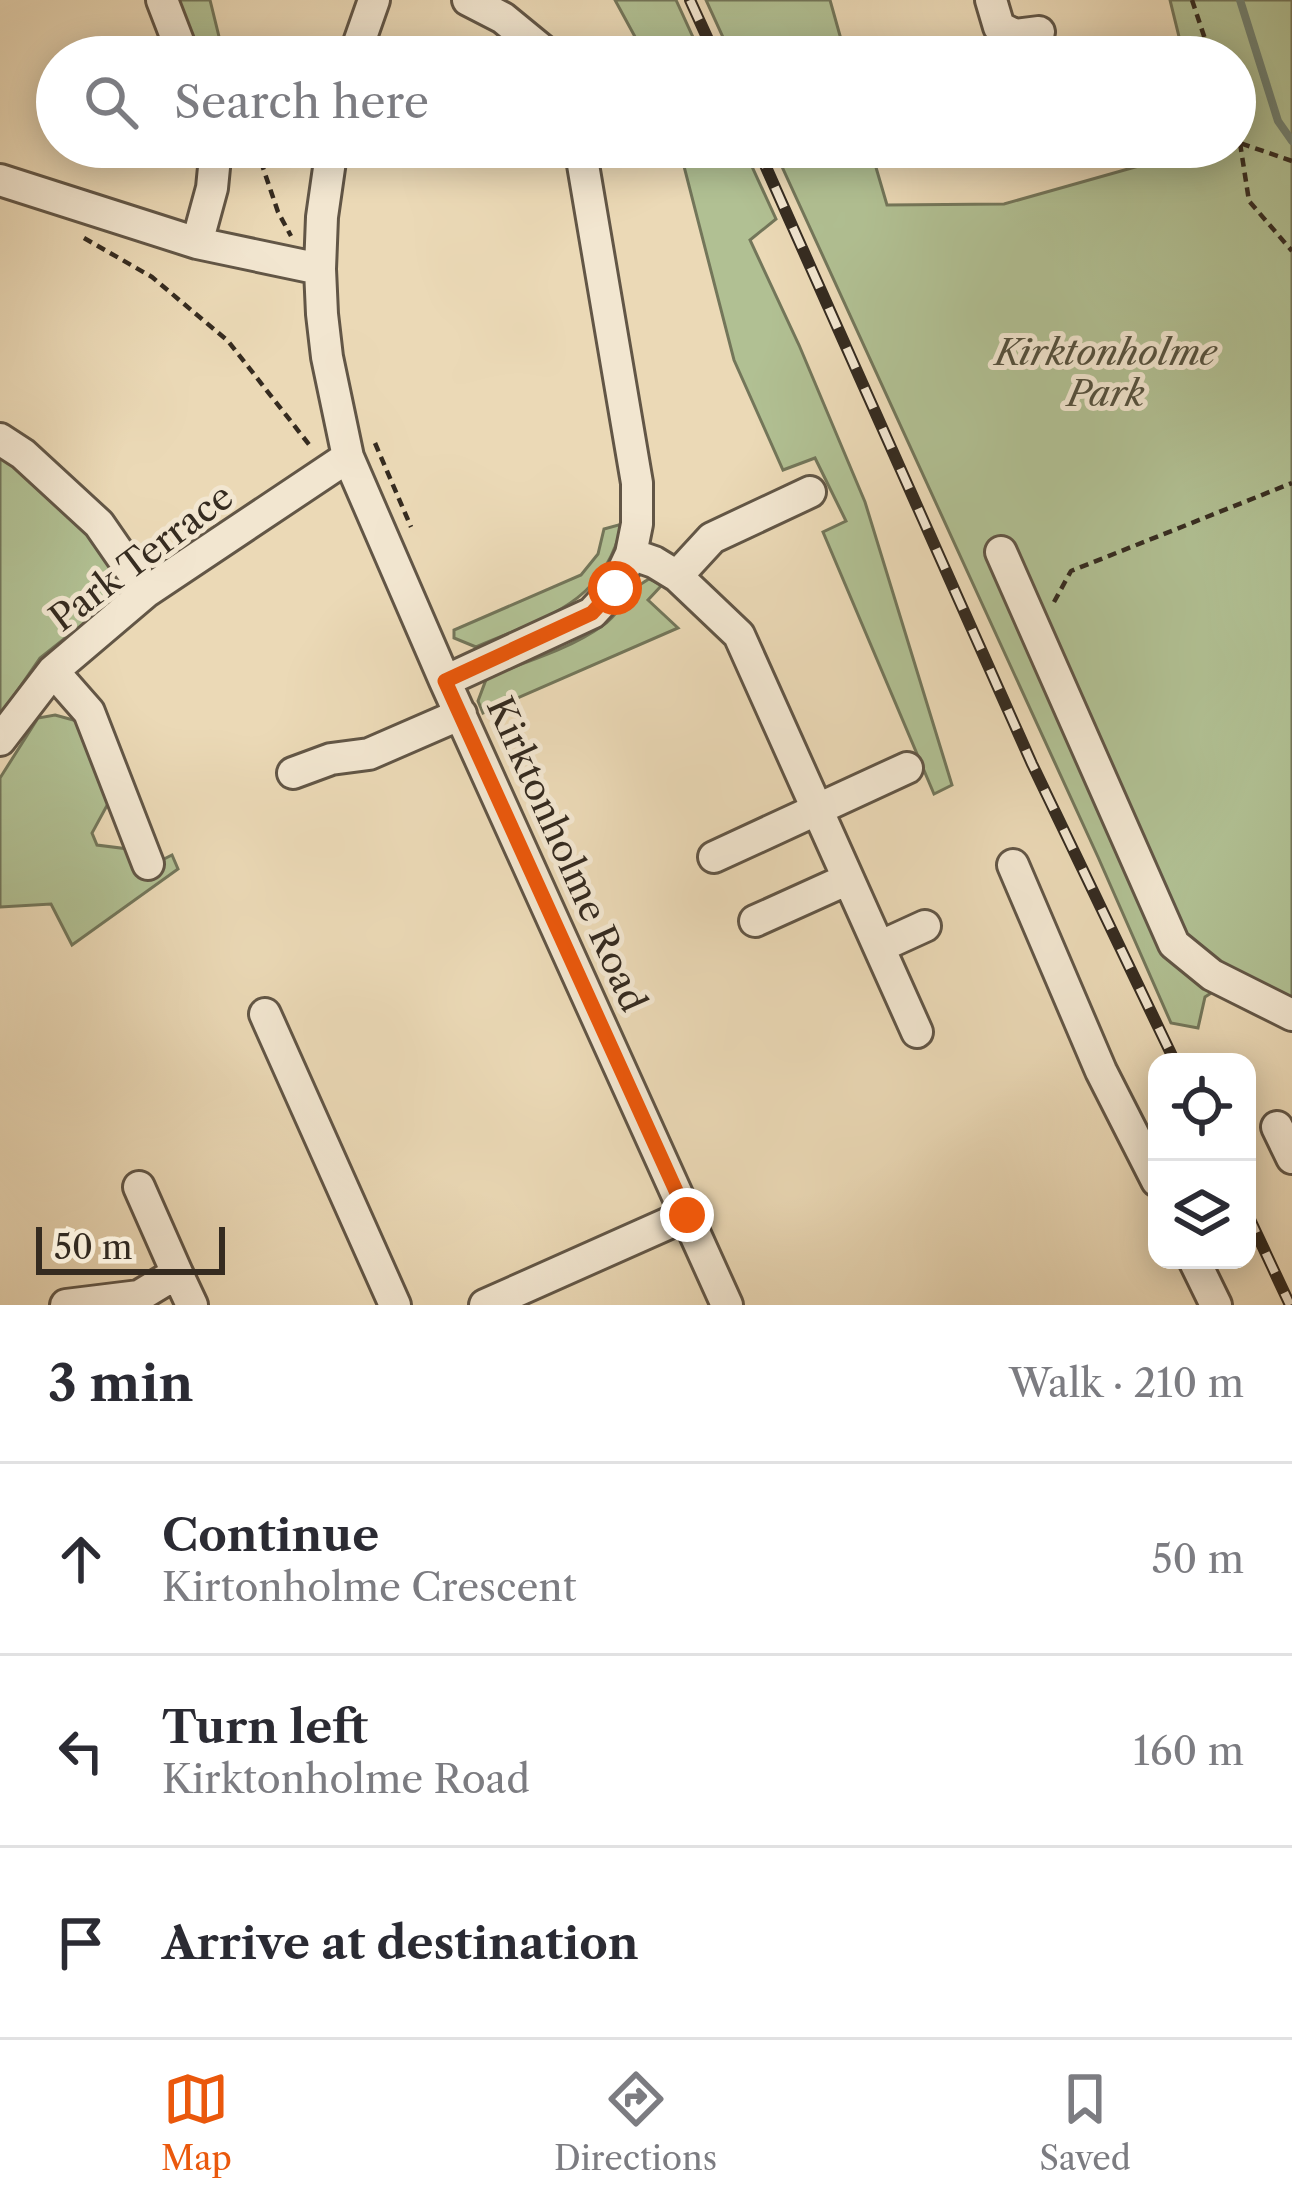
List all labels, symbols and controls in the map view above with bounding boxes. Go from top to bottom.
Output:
search box [36,36,1256,168]
icon: search [78,69,144,135]
text: Search here [174,74,429,130]
park label: Kirktonholme Park [992,330,1219,415]
street label: Park Terrace [41,474,241,640]
route start [588,561,642,615]
street label: Kirktonholme Road [478,690,656,1018]
map controls [1148,1053,1256,1269]
button: locate [1148,1053,1256,1161]
button: layers [1148,1161,1256,1269]
route end [660,1188,714,1242]
scale bar [36,1221,225,1274]
text: 50 m [54,1227,132,1268]
text: 3 min [48,1352,194,1414]
text: Walk · 210 m [1009,1359,1244,1407]
text: Continue [162,1507,379,1563]
icon: ahead [48,1526,114,1592]
text: 50 m [1151,1535,1244,1583]
text: Kirtonholme Crescent [162,1563,577,1611]
text: Turn left [162,1699,368,1755]
icon: left [48,1718,114,1784]
text: 160 m [1133,1727,1244,1775]
text: Kirktonholme Road [162,1755,530,1803]
icon: arrive [48,1910,114,1976]
text: Arrive at destination [162,1915,639,1971]
tab: Map [161,2066,232,2179]
tab: Directions [554,2066,717,2179]
tab: Saved [1039,2066,1131,2179]

